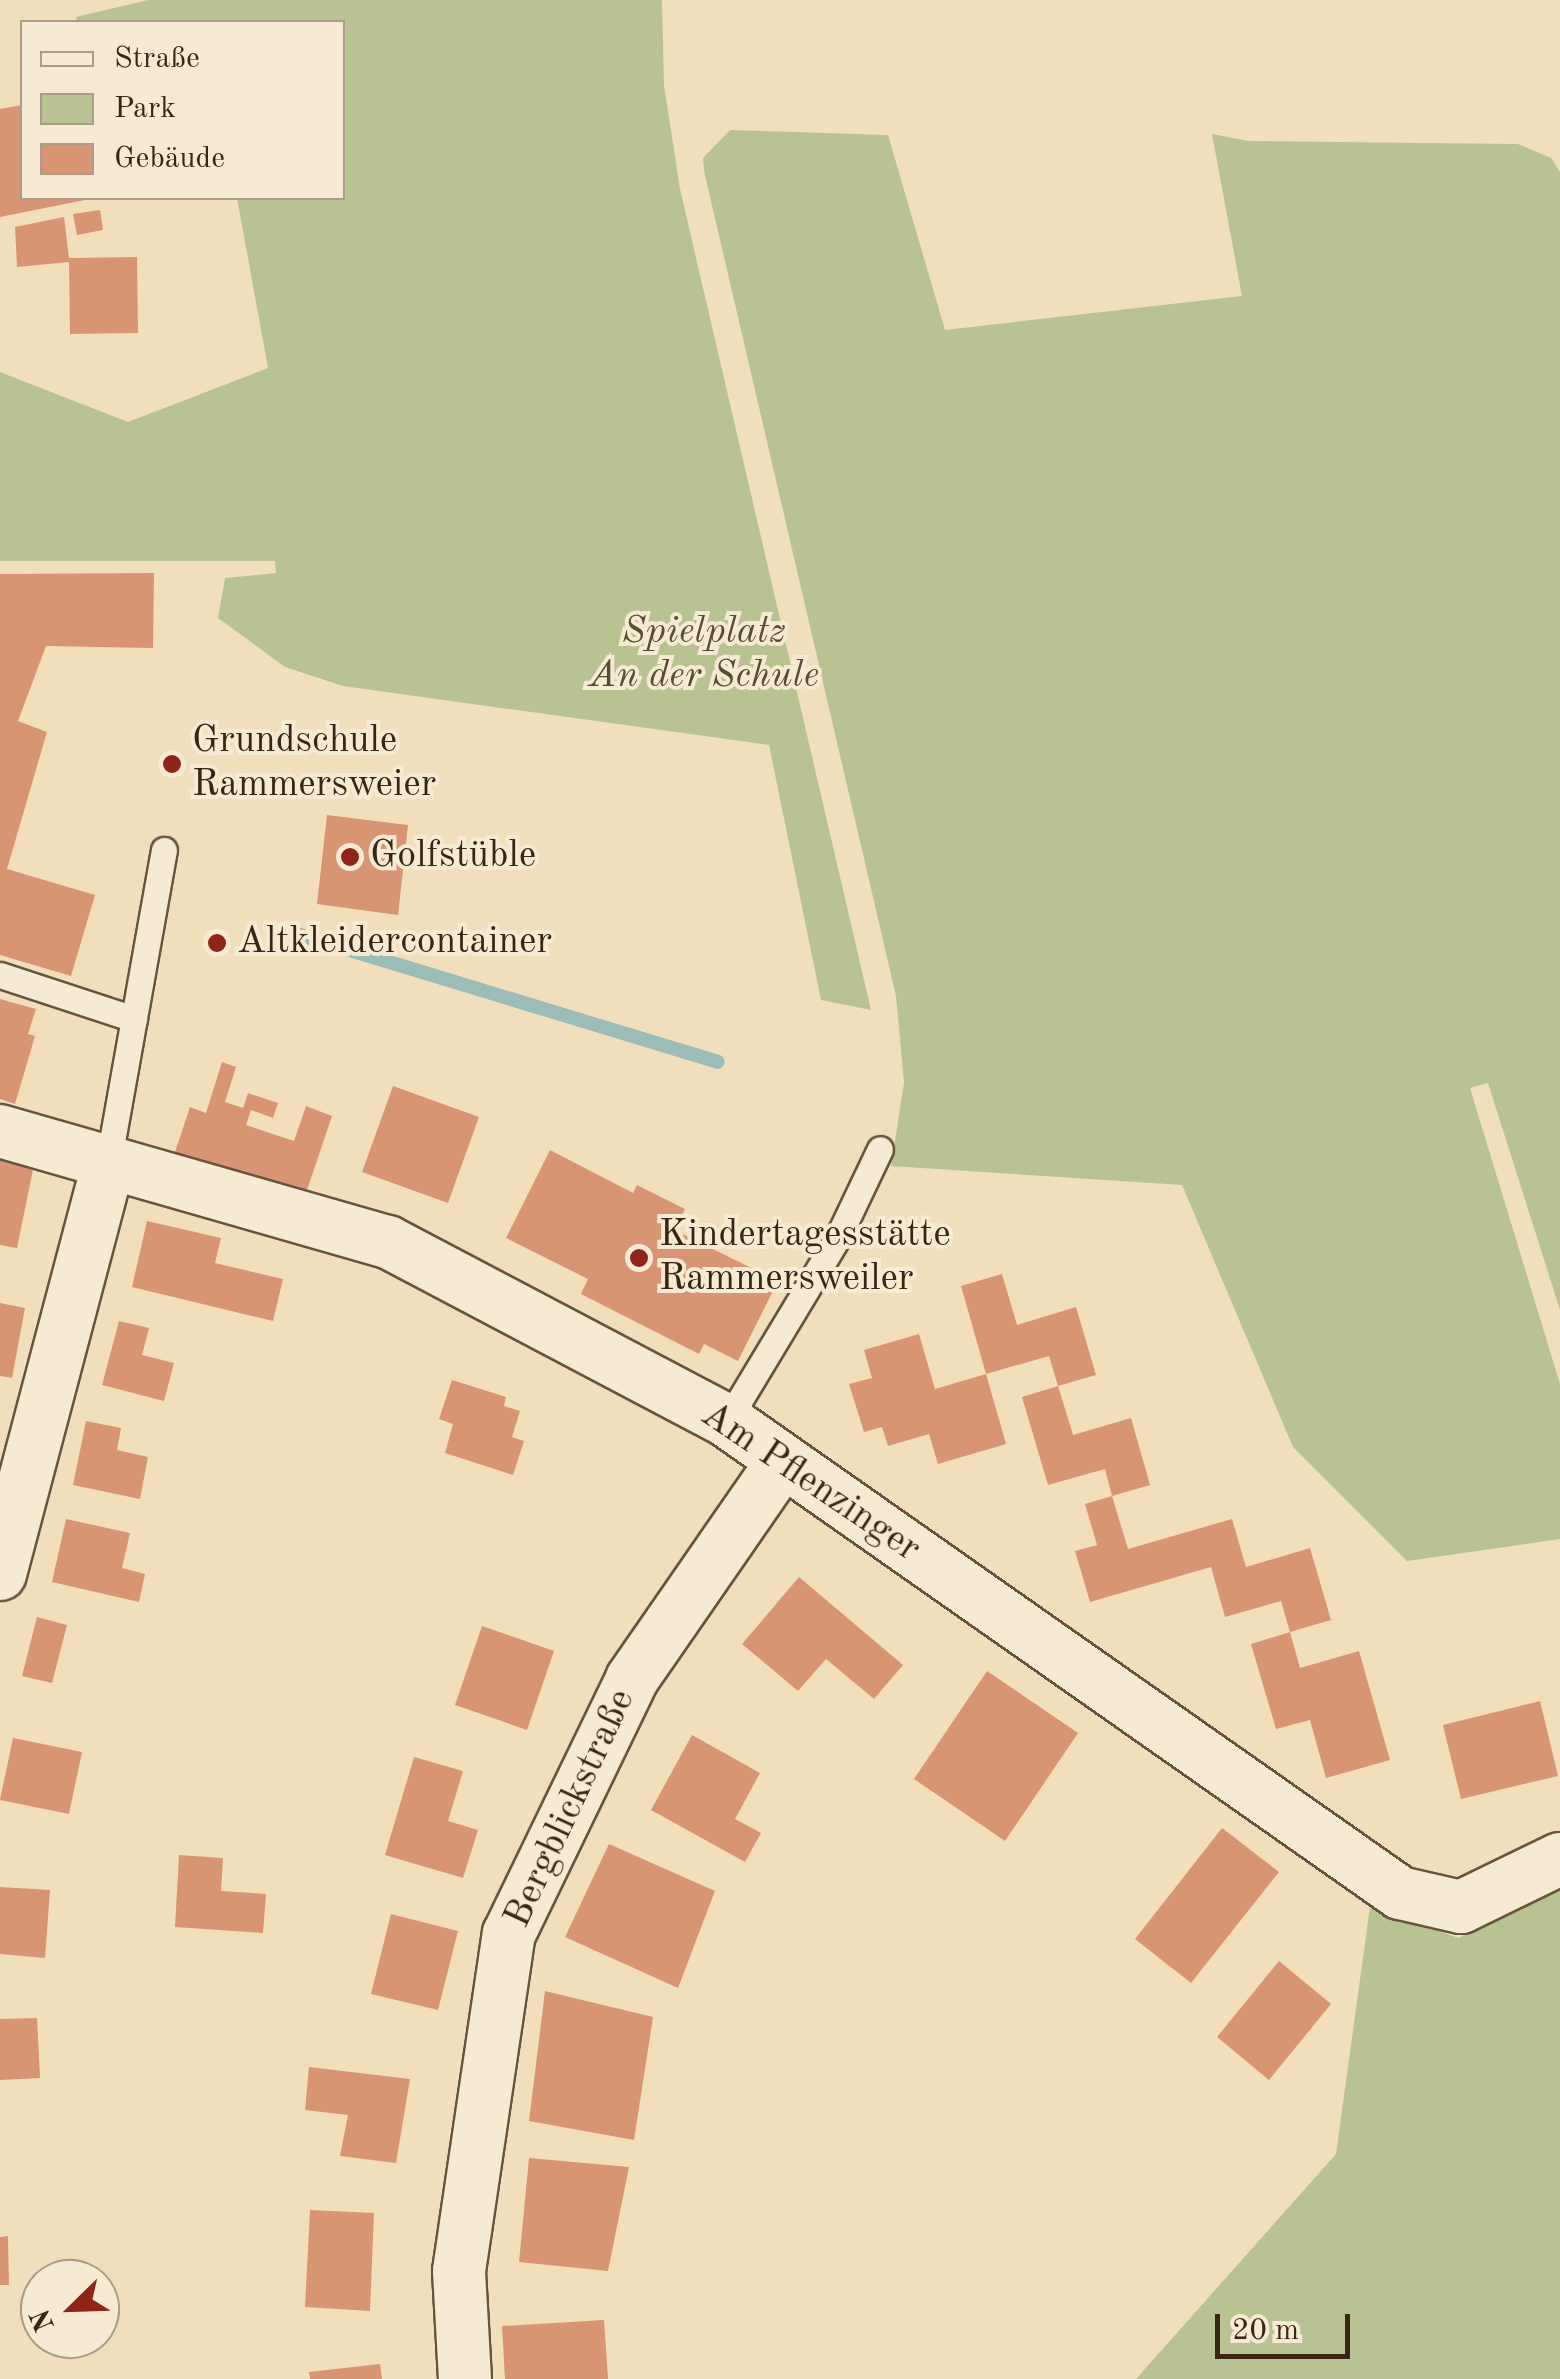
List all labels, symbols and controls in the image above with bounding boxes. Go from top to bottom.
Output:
legend [20,20,345,200]
text: Straße [114,44,200,74]
text: Park [114,94,176,124]
text: Gebäude [114,144,225,174]
park label: Spielplatz An der Schule [589,610,819,699]
place label: Grundschule Rammersweier [192,719,436,808]
marker: Grundschule Rammersweier [161,753,183,775]
place label: Golfstüble [370,834,536,880]
marker: Golfstüble [339,846,361,868]
place label: Altkleidercontainer [237,920,552,966]
marker: Altkleidercontainer [206,932,228,954]
place label: Kindertagesstätte Rammersweiler [659,1213,951,1302]
marker: Kindertagesstätte Rammersweiler [628,1247,650,1269]
street label: Am Pflenzinger [692,1393,928,1573]
street label: Bergblickstraße [496,1683,646,1935]
north arrow [20,2259,120,2359]
scale bar [1220,2294,1355,2356]
text: N [27,2305,61,2335]
text: 20 m [1232,2316,1299,2346]

